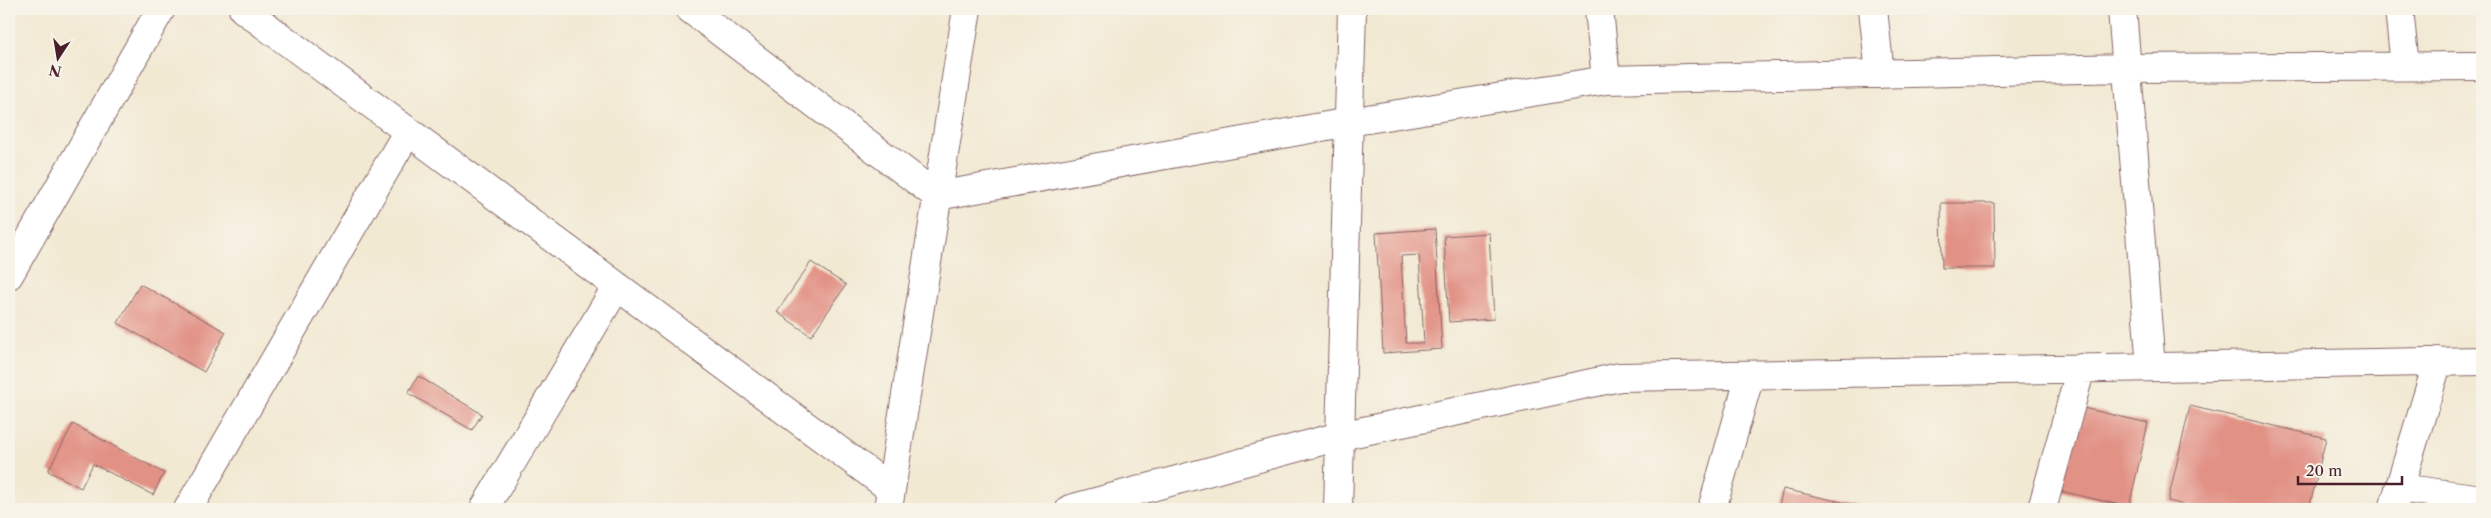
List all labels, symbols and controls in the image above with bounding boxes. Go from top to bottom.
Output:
north arrow [32,32,82,82]
text: N [47,61,63,81]
scale bar [2298,453,2402,485]
text: 20 m [2306,461,2342,480]

